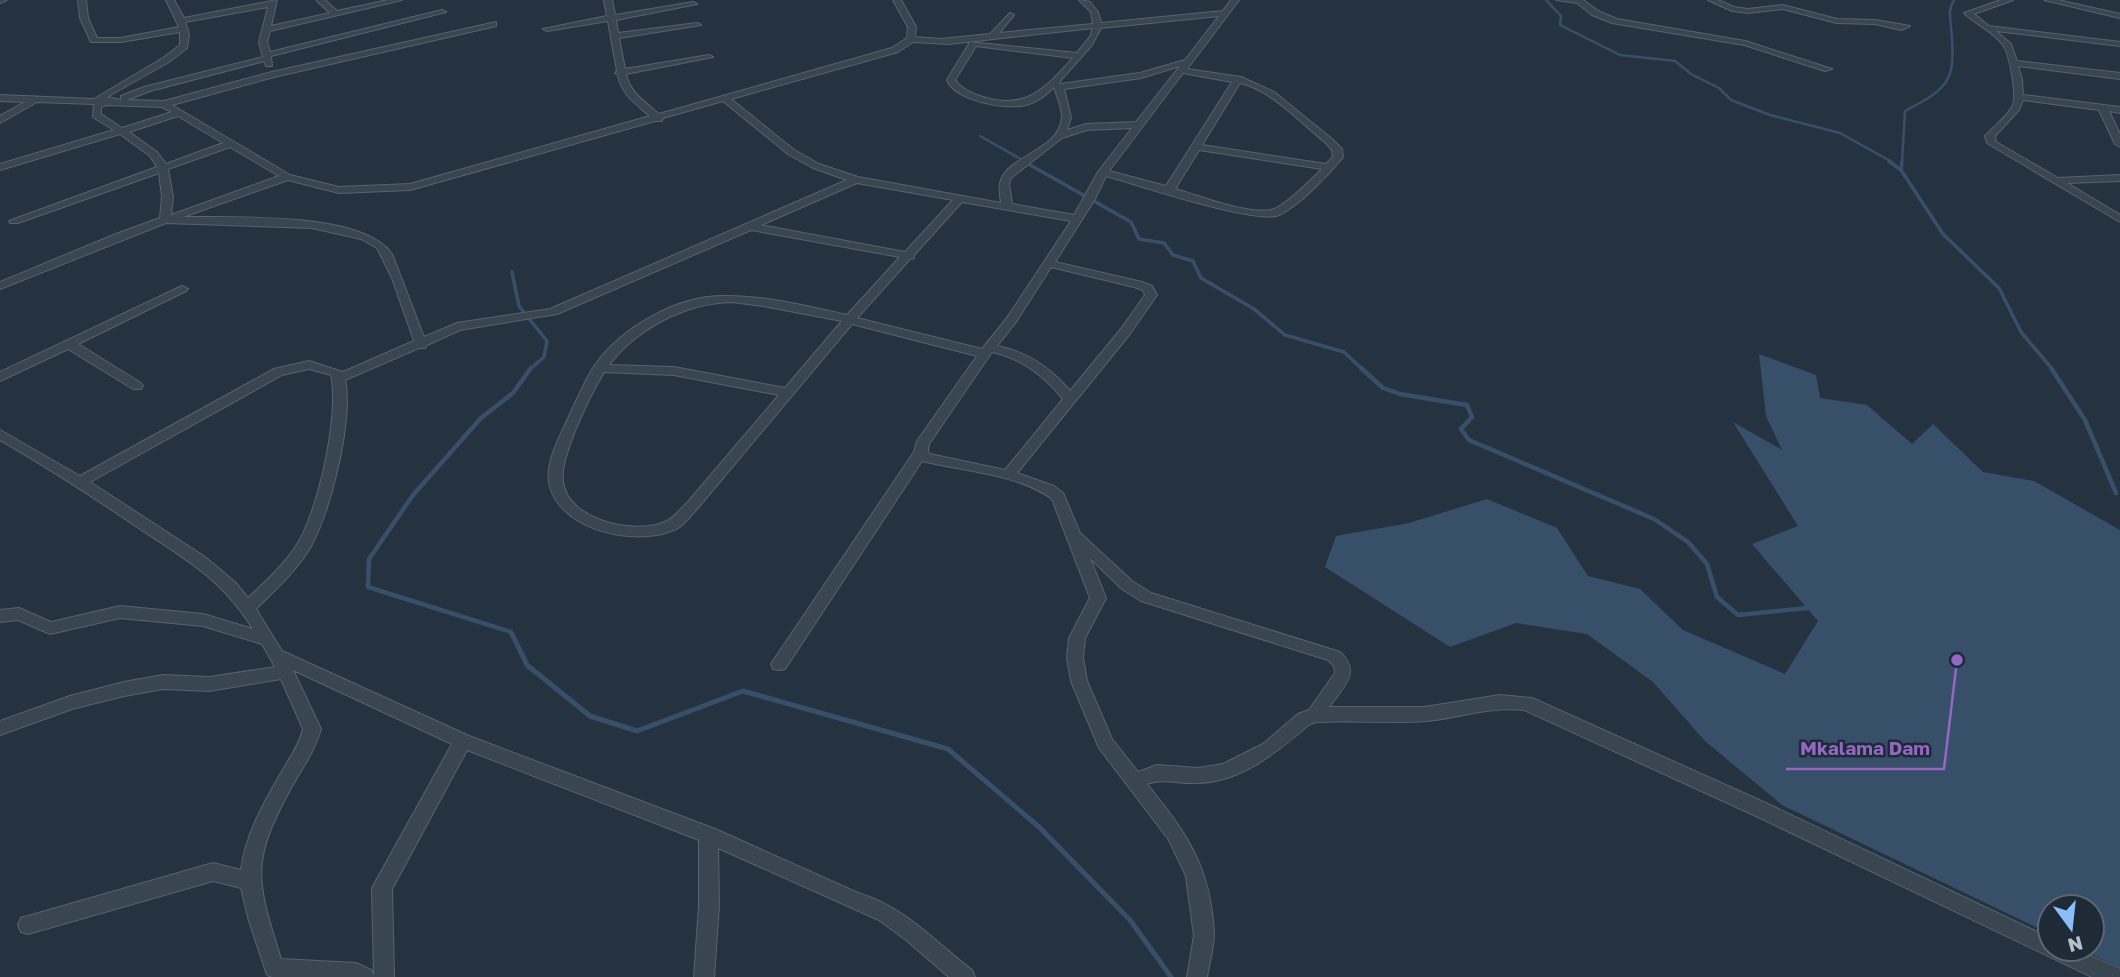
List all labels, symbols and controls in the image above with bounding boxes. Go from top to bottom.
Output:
callout: Mkalama Dam [1786,729,1944,769]
text: Mkalama Dam [1800,736,1930,759]
north arrow [2036,893,2106,963]
text: N [2066,932,2085,958]

